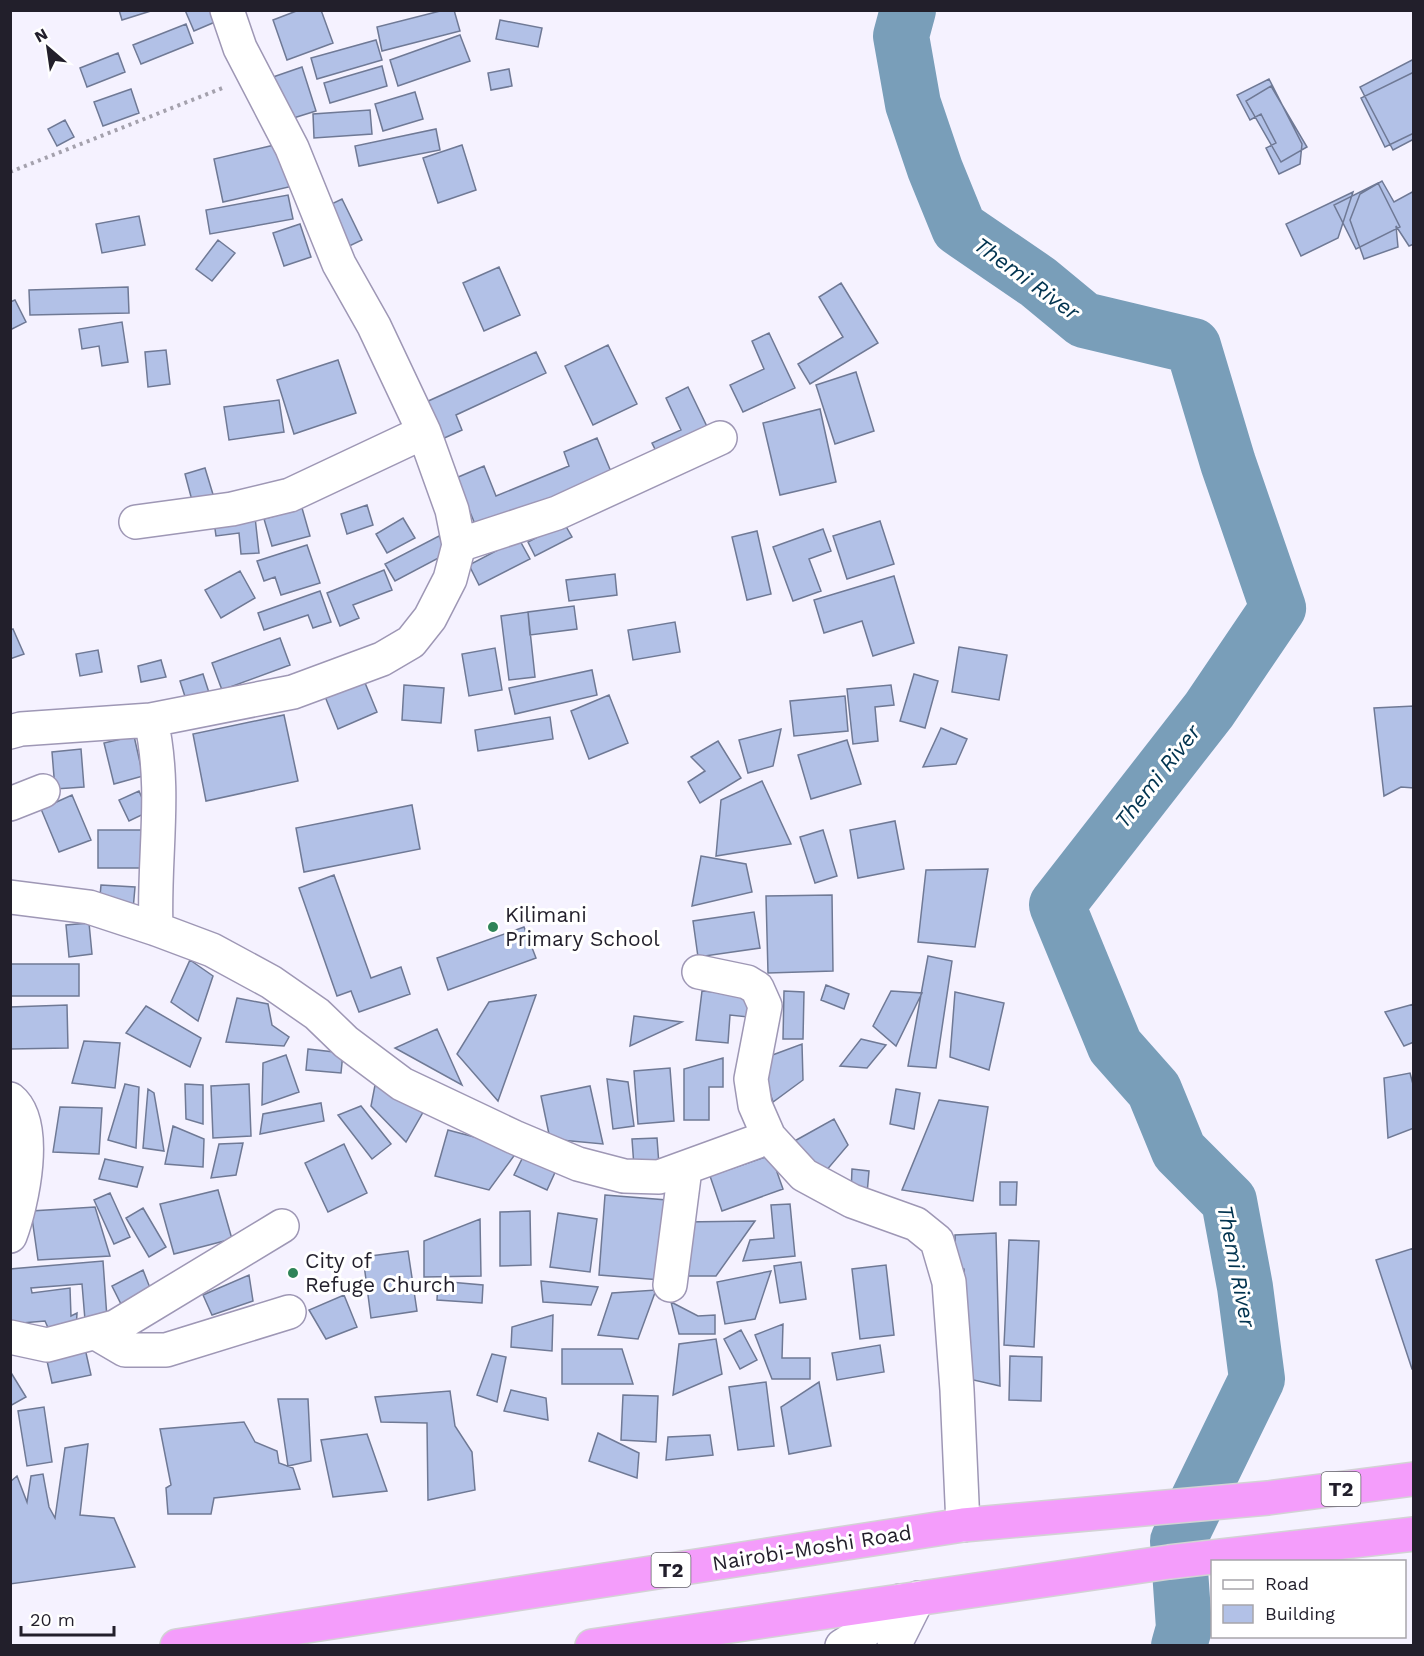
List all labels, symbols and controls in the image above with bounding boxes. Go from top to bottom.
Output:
north arrow [18,18,78,78]
text: N [31,24,51,47]
water label: Themi River [969,232,1085,326]
water label: Themi River [1109,719,1206,833]
place label: Kilimani Primary School [505,902,660,951]
marker: Kilimani Primary School [486,920,500,934]
water label: Themi River [1212,1203,1261,1331]
place label: City of Refuge Church [305,1248,456,1297]
marker: City of Refuge Church [286,1266,300,1280]
road number: T2 [1322,1472,1360,1506]
street label: Nairobi-Moshi Road [710,1519,913,1576]
road number: T2 [652,1553,690,1587]
legend [1211,1560,1406,1638]
text: Road [1265,1573,1309,1594]
scale bar [21,1599,114,1637]
text: Building [1265,1603,1335,1624]
text: 20 m [30,1609,75,1630]

